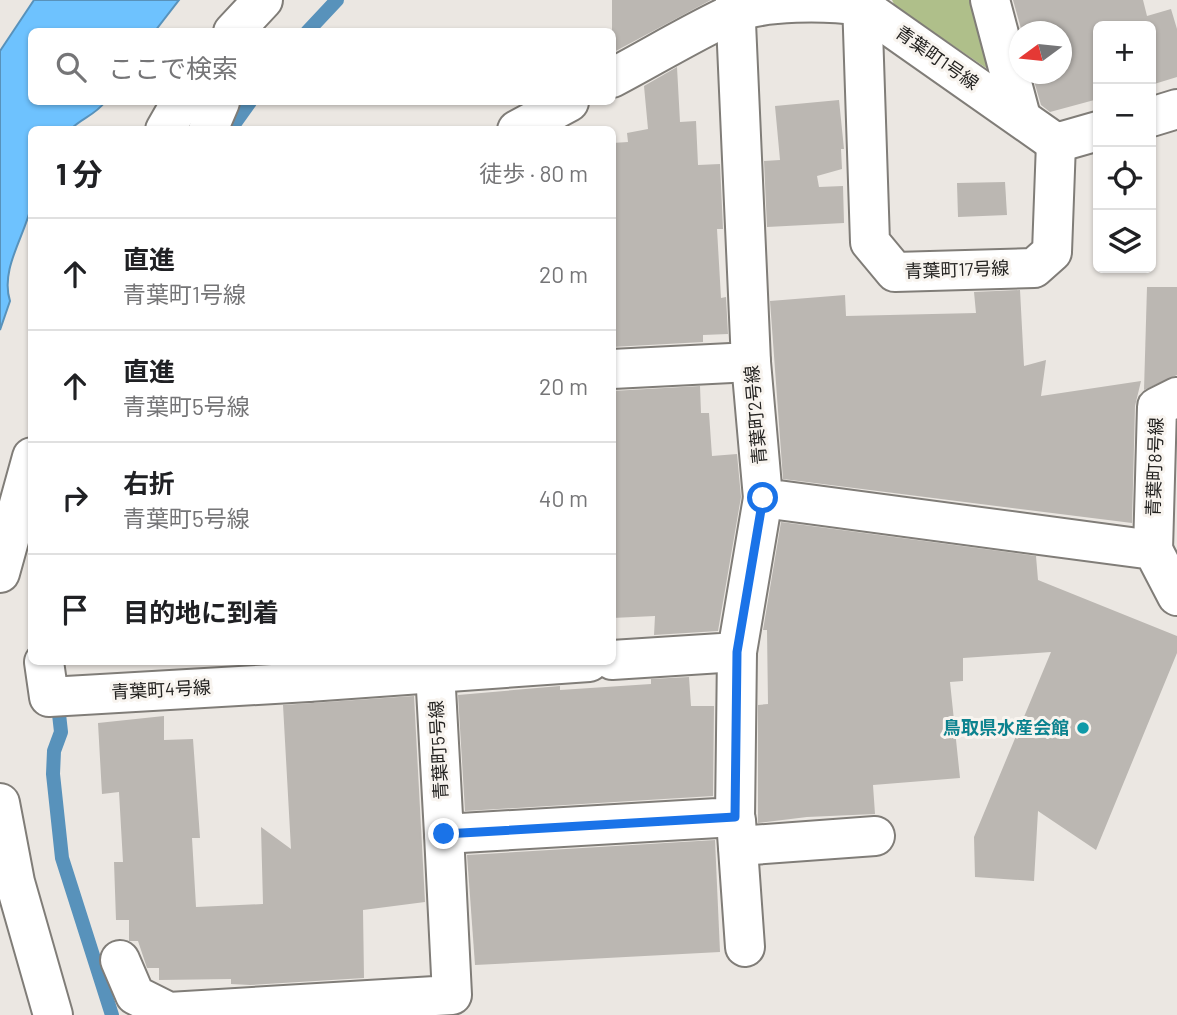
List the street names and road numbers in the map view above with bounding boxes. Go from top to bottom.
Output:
street label: 青葉町1号線 [892,21,983,94]
street label: 青葉町17号線 [904,256,1010,282]
street label: 青葉町2号線 [740,364,770,466]
street label: 青葉町8号線 [1141,417,1167,517]
street label: 青葉町4号線 [110,675,211,703]
street label: 青葉町5号線 [424,700,452,800]

